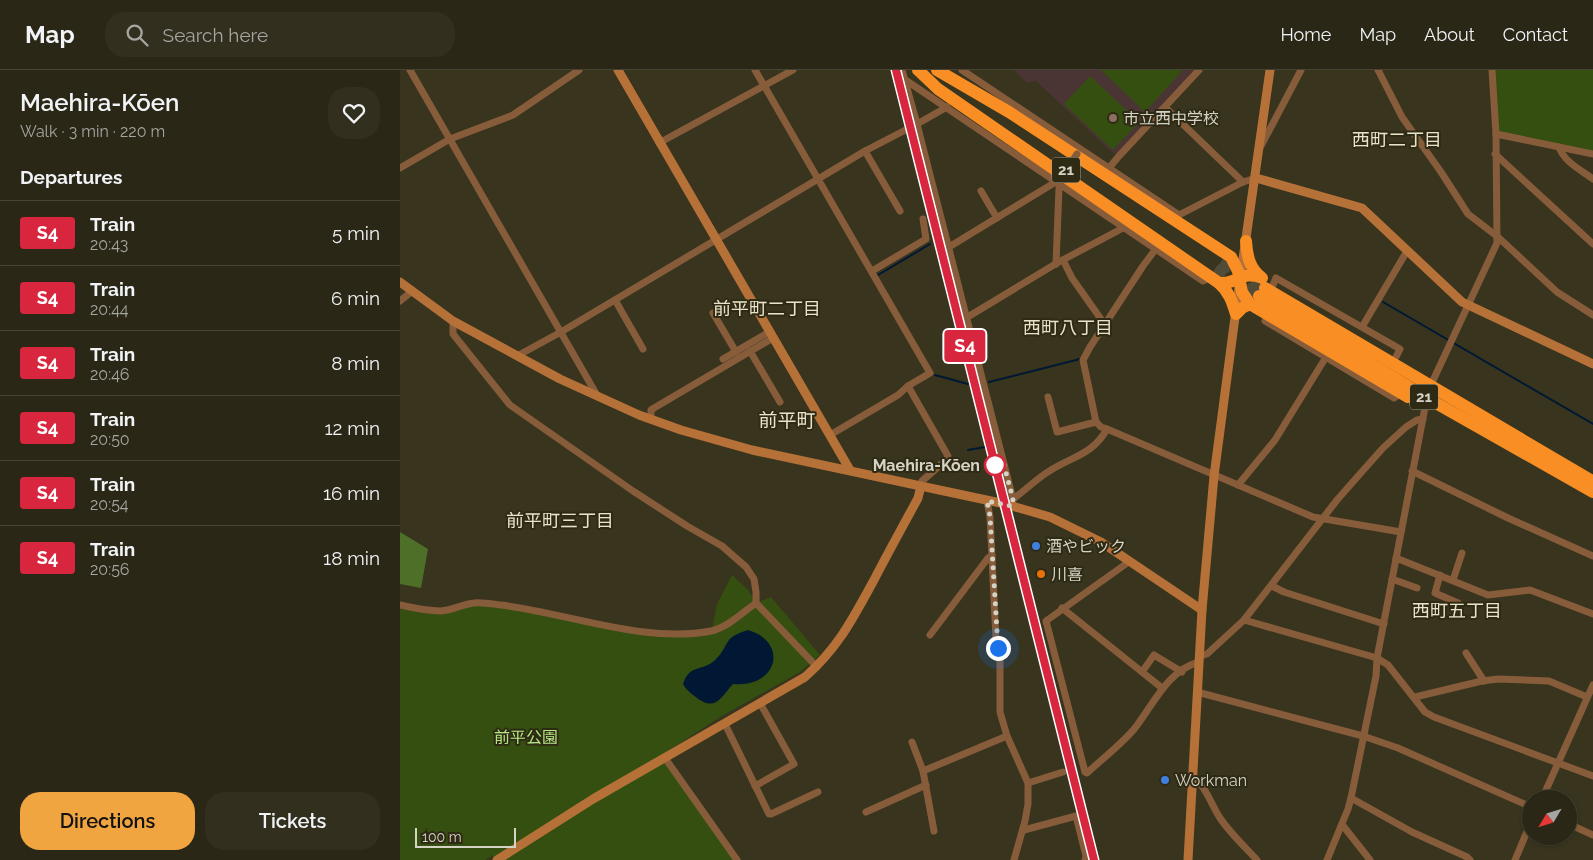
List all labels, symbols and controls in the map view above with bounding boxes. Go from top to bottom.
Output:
search box [105,12,455,57]
text: Map [25,20,75,49]
icon: search [123,21,151,49]
text: Search here [163,24,268,46]
text: Home [1280,24,1331,45]
text: Map [1359,24,1396,45]
text: About [1424,24,1475,45]
text: Contact [1503,24,1568,45]
button: heart [328,87,380,139]
text: Maehira-Kōen [20,88,179,117]
place label: 市立西中学校 [1123,109,1219,128]
marker: 市立西中学校 [1107,112,1119,124]
text: Walk · 3 min · 220 m [20,122,165,141]
district label: 西町二丁目 [1352,129,1442,150]
road number: 21 [1052,158,1080,182]
text: Departures [20,166,122,188]
text: Train [90,213,135,235]
text: S4 [37,222,58,243]
text: 5 min [332,222,380,244]
text: 20:43 [90,235,128,254]
text: Train [90,278,135,300]
text: S4 [37,287,58,308]
text: 6 min [331,287,380,309]
district label: 前平町二丁目 [713,298,821,319]
text: 20:44 [90,300,129,319]
district label: 西町八丁目 [1023,317,1113,338]
line badge: S4 [942,330,988,362]
text: S4 [954,335,976,356]
text: Train [90,343,135,365]
text: S4 [37,352,58,373]
text: 8 min [331,352,380,374]
text: 20:46 [90,365,130,384]
road number: 21 [1410,384,1438,410]
text: Train [90,408,135,430]
district label: 前平町 [758,409,816,431]
text: S4 [37,417,58,438]
text: 12 min [324,417,380,439]
text: 20:50 [90,430,130,449]
marker: Maehira-Kōen [984,454,1006,476]
place label: Maehira-Kōen [873,456,980,475]
text: Train [90,473,135,495]
text: S4 [37,482,58,503]
text: 16 min [323,482,380,504]
text: 20:54 [90,495,129,514]
district label: 前平町三丁目 [506,510,614,531]
place label: 酒やビック [1046,537,1126,556]
text: Train [90,538,135,560]
marker: 酒やビック [1030,540,1042,552]
text: S4 [37,547,58,568]
text: 18 min [323,547,380,569]
text: 20:56 [90,560,130,579]
place label: 川喜 [1051,565,1083,584]
marker: 川喜 [1035,568,1047,580]
district label: 西町五丁目 [1412,600,1502,621]
your location [986,636,1011,661]
park label: 前平公園 [494,728,558,747]
place label: Workman [1175,771,1247,790]
marker: Workman [1159,774,1171,786]
north arrow [1522,790,1578,845]
map controls [1522,790,1577,845]
button: Directions [20,792,195,850]
button: Tickets [205,792,380,850]
scale bar [415,825,516,848]
text: 100 m [422,829,462,845]

